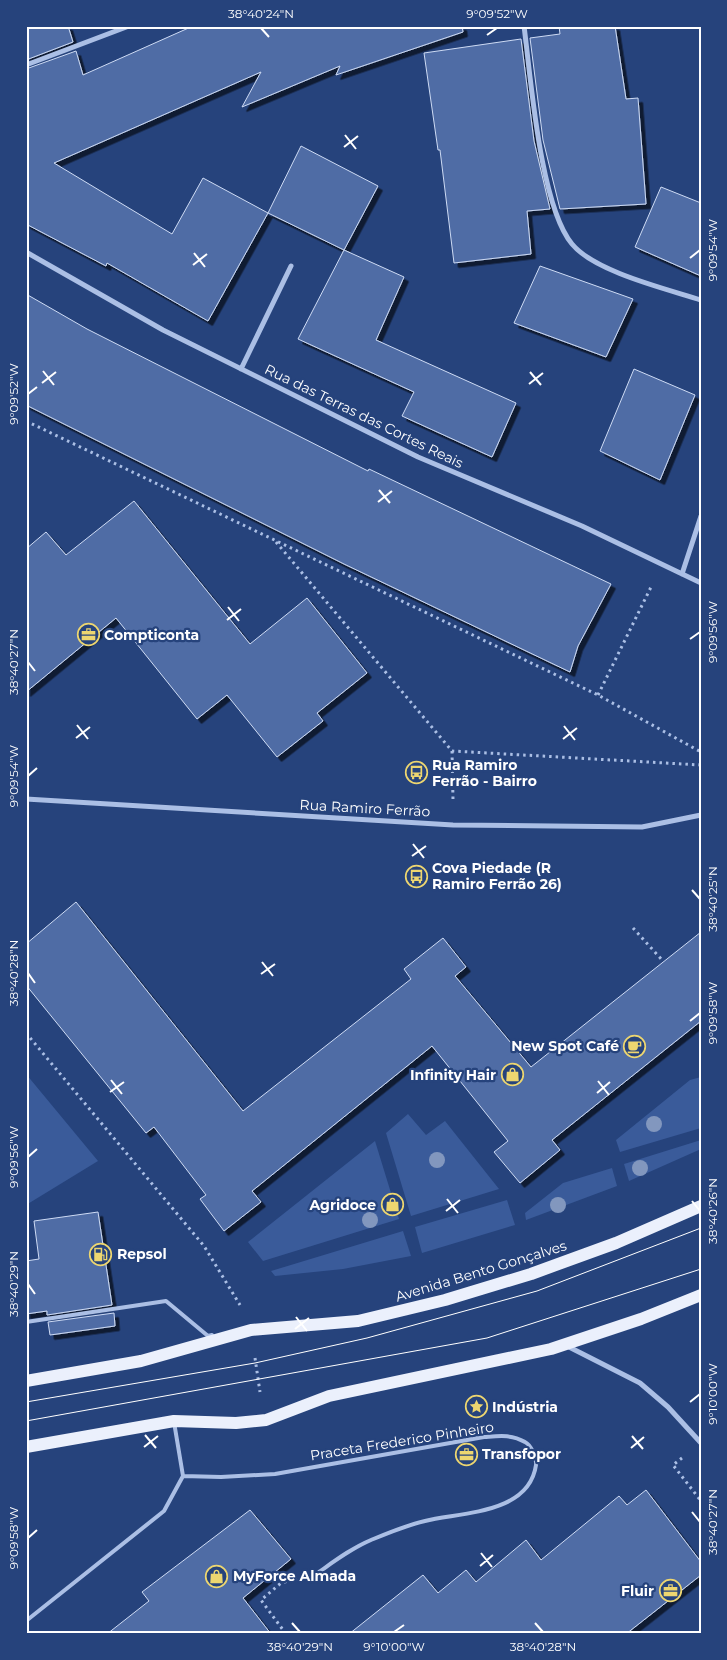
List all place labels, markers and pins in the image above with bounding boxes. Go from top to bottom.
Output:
office icon: Compticonta [76,623,100,647]
place label: Compticonta [104,626,199,644]
place label: Rua Ramiro Ferrão - Bairro [432,756,537,790]
bus stop icon: Rua Ramiro Ferrão - Bairro [404,761,428,785]
place label: Cova Piedade (R Ramiro Ferrão 26) [432,859,562,893]
bus stop icon: Cova Piedade (R Ramiro Ferrão 26) [404,864,428,888]
cafe icon: New Spot Café [623,1034,647,1058]
place label: New Spot Café [511,1037,619,1055]
shop icon: Infinity Hair [500,1063,524,1087]
place label: Infinity Hair [410,1066,496,1084]
shop icon: Agridoce [380,1193,404,1217]
place label: Agridoce [308,1196,376,1214]
fuel station icon: Repsol [89,1242,113,1266]
place label: Repsol [117,1245,167,1263]
place icon: Indústria [464,1395,488,1419]
place label: Indústria [492,1398,558,1416]
office icon: Transfopor [454,1442,478,1466]
place label: Transfopor [482,1445,561,1463]
shop icon: MyForce Almada [205,1564,229,1588]
place label: MyForce Almada [233,1567,356,1585]
office icon: Fluir [658,1579,682,1603]
place label: Fluir [621,1582,654,1600]

